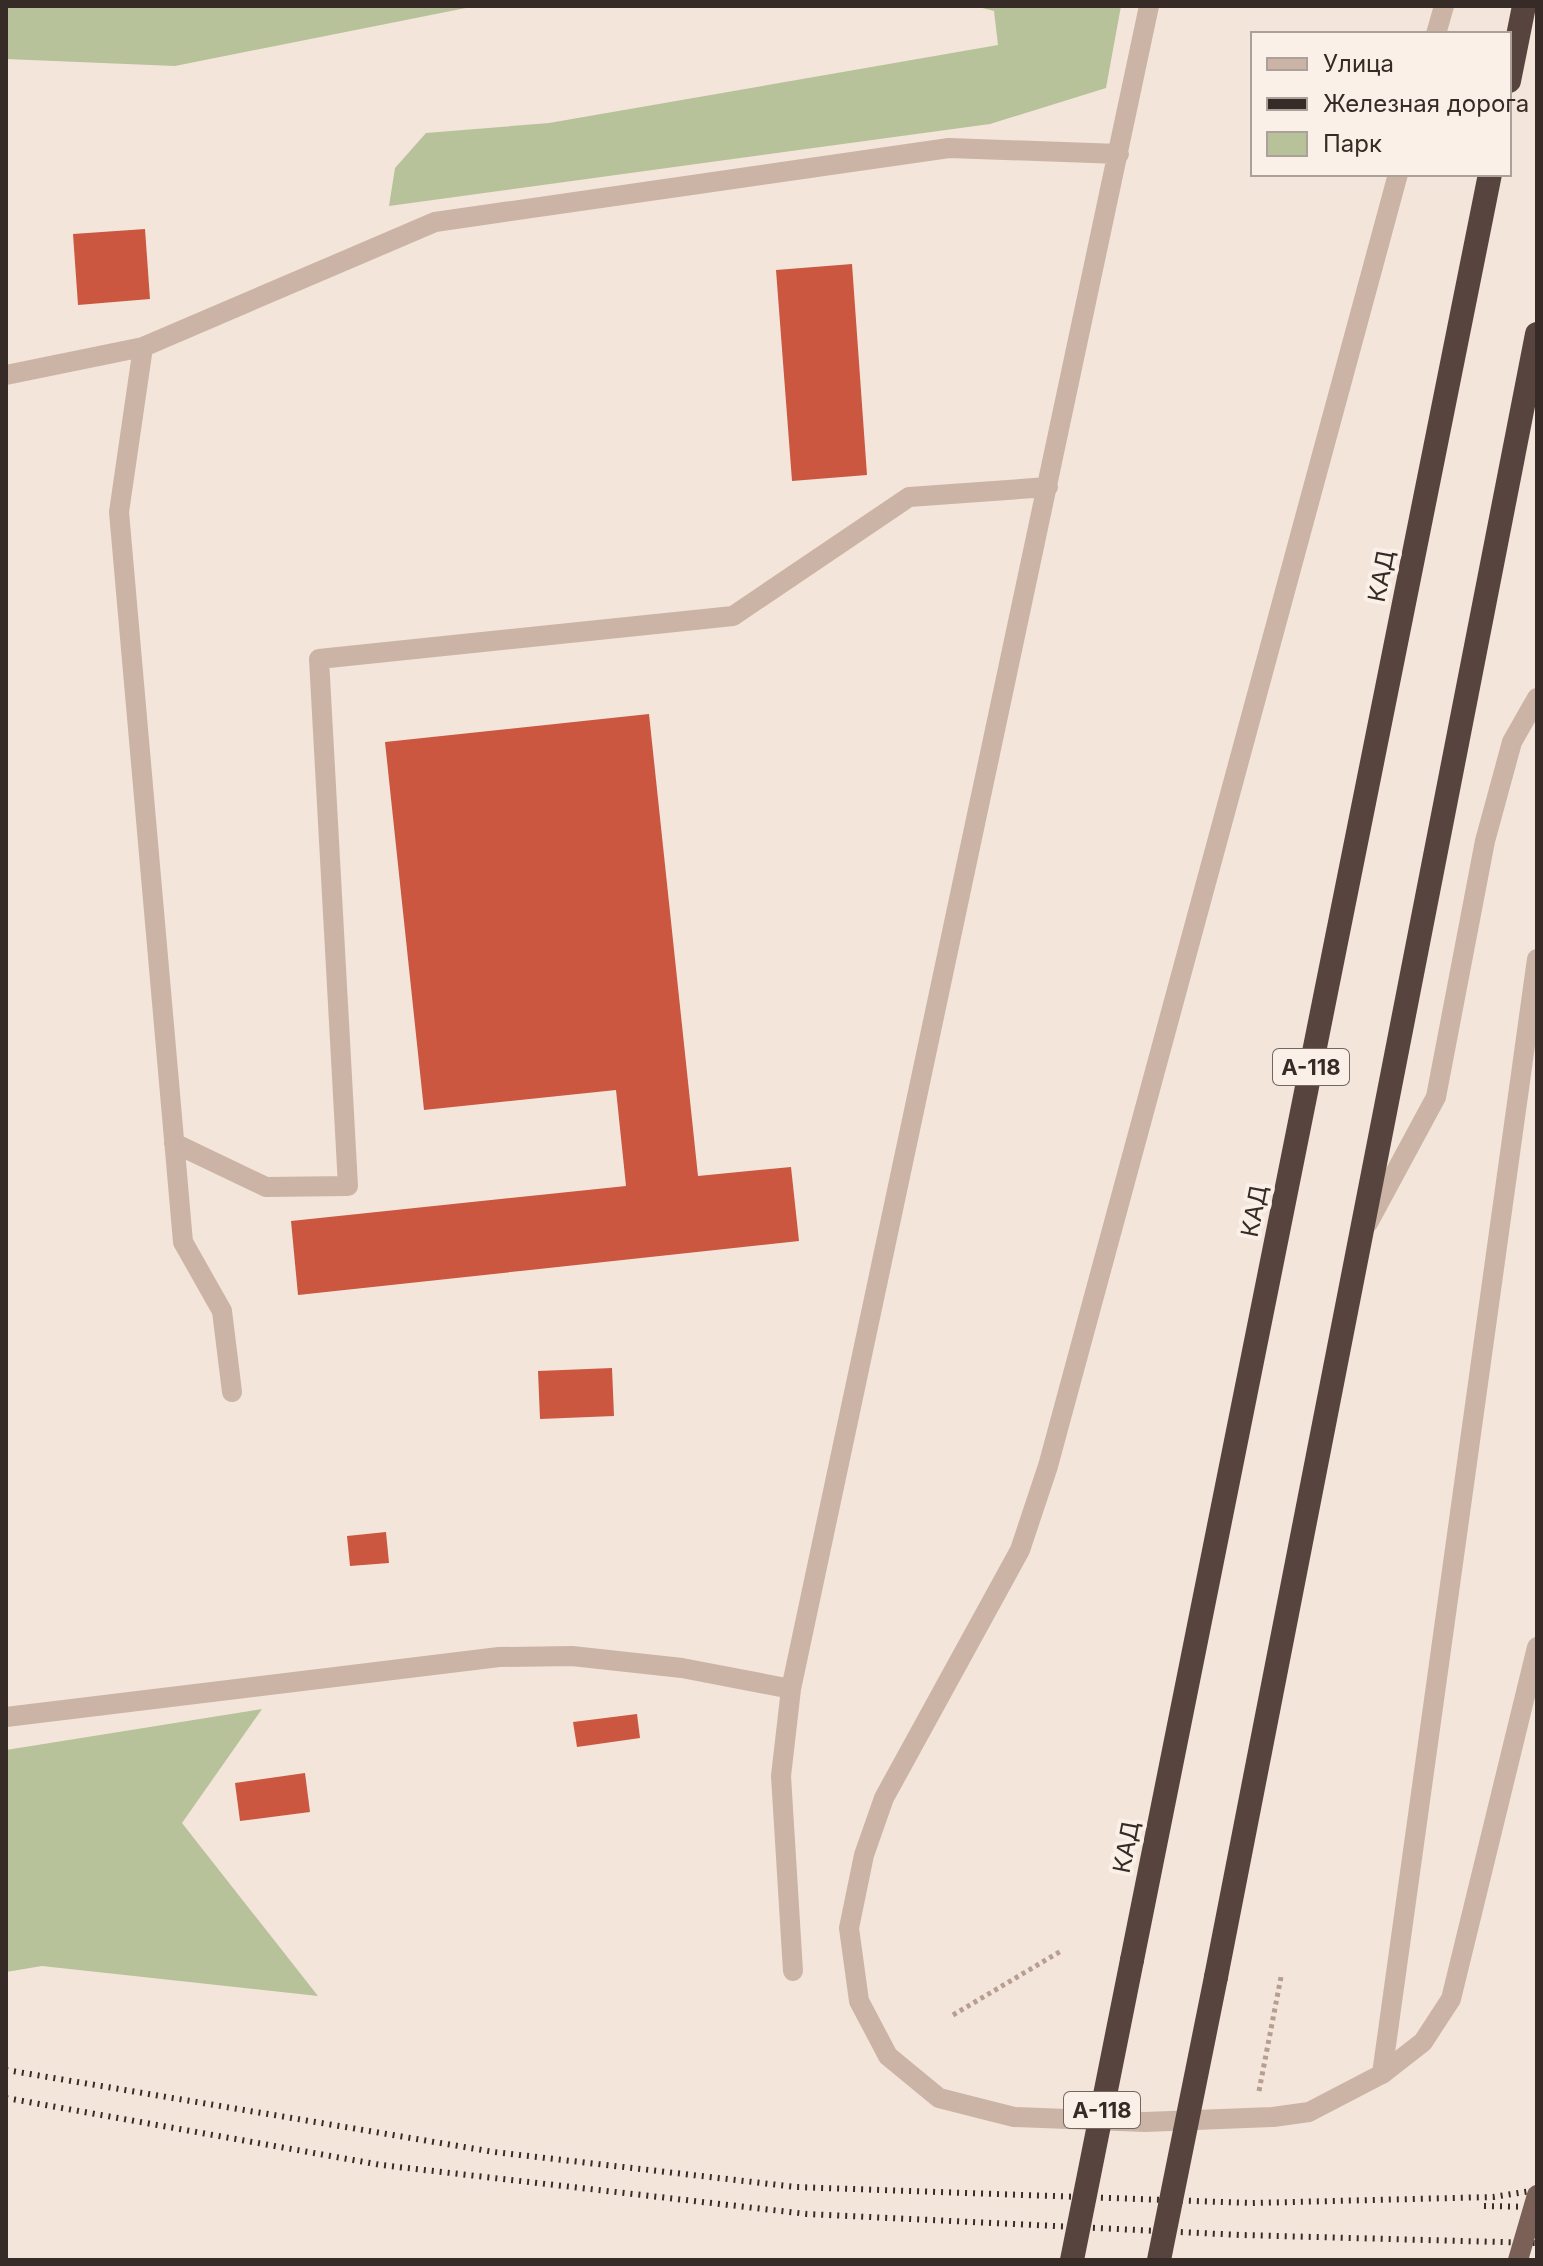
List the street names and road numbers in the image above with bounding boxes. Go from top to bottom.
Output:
street label: КАД [1362,548,1400,604]
road number: А-118 [1273,1049,1349,1085]
street label: КАД [1235,1183,1273,1239]
street label: КАД [1107,1819,1145,1875]
road number: А-118 [1064,2092,1140,2128]

